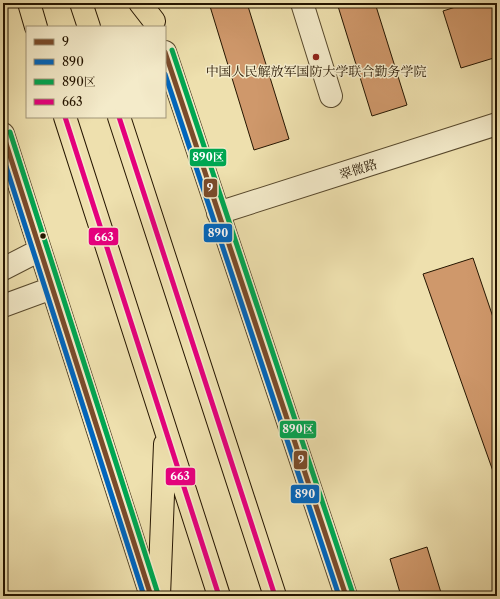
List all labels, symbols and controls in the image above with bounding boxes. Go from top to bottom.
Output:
legend [26,26,166,118]
text: 9 [62,34,69,49]
marker: 中国人民解放军国防大学联合勤务学院 [311,52,321,62]
text: 890 [62,54,84,69]
place label: 中国人民解放军国防大学联合勤务学院 [205,63,427,79]
text: 890区 [62,74,96,89]
text: 663 [62,94,83,109]
line badge: 890区 [189,148,227,167]
text: 890区 [192,150,224,164]
street label: 翠微路 [337,155,379,183]
line badge: 9 [203,178,218,198]
text: 9 [207,181,214,195]
line badge: 890 [203,223,233,243]
text: 890 [208,226,228,240]
line badge: 663 [88,227,119,246]
text: 663 [94,230,114,244]
unlabelled marker [38,231,48,241]
line badge: 890区 [279,420,317,439]
text: 890区 [282,422,314,436]
line badge: 9 [293,450,308,470]
text: 9 [298,453,305,467]
line badge: 663 [165,467,196,486]
text: 663 [170,469,190,483]
line badge: 890 [290,484,320,504]
text: 890 [295,487,315,501]

